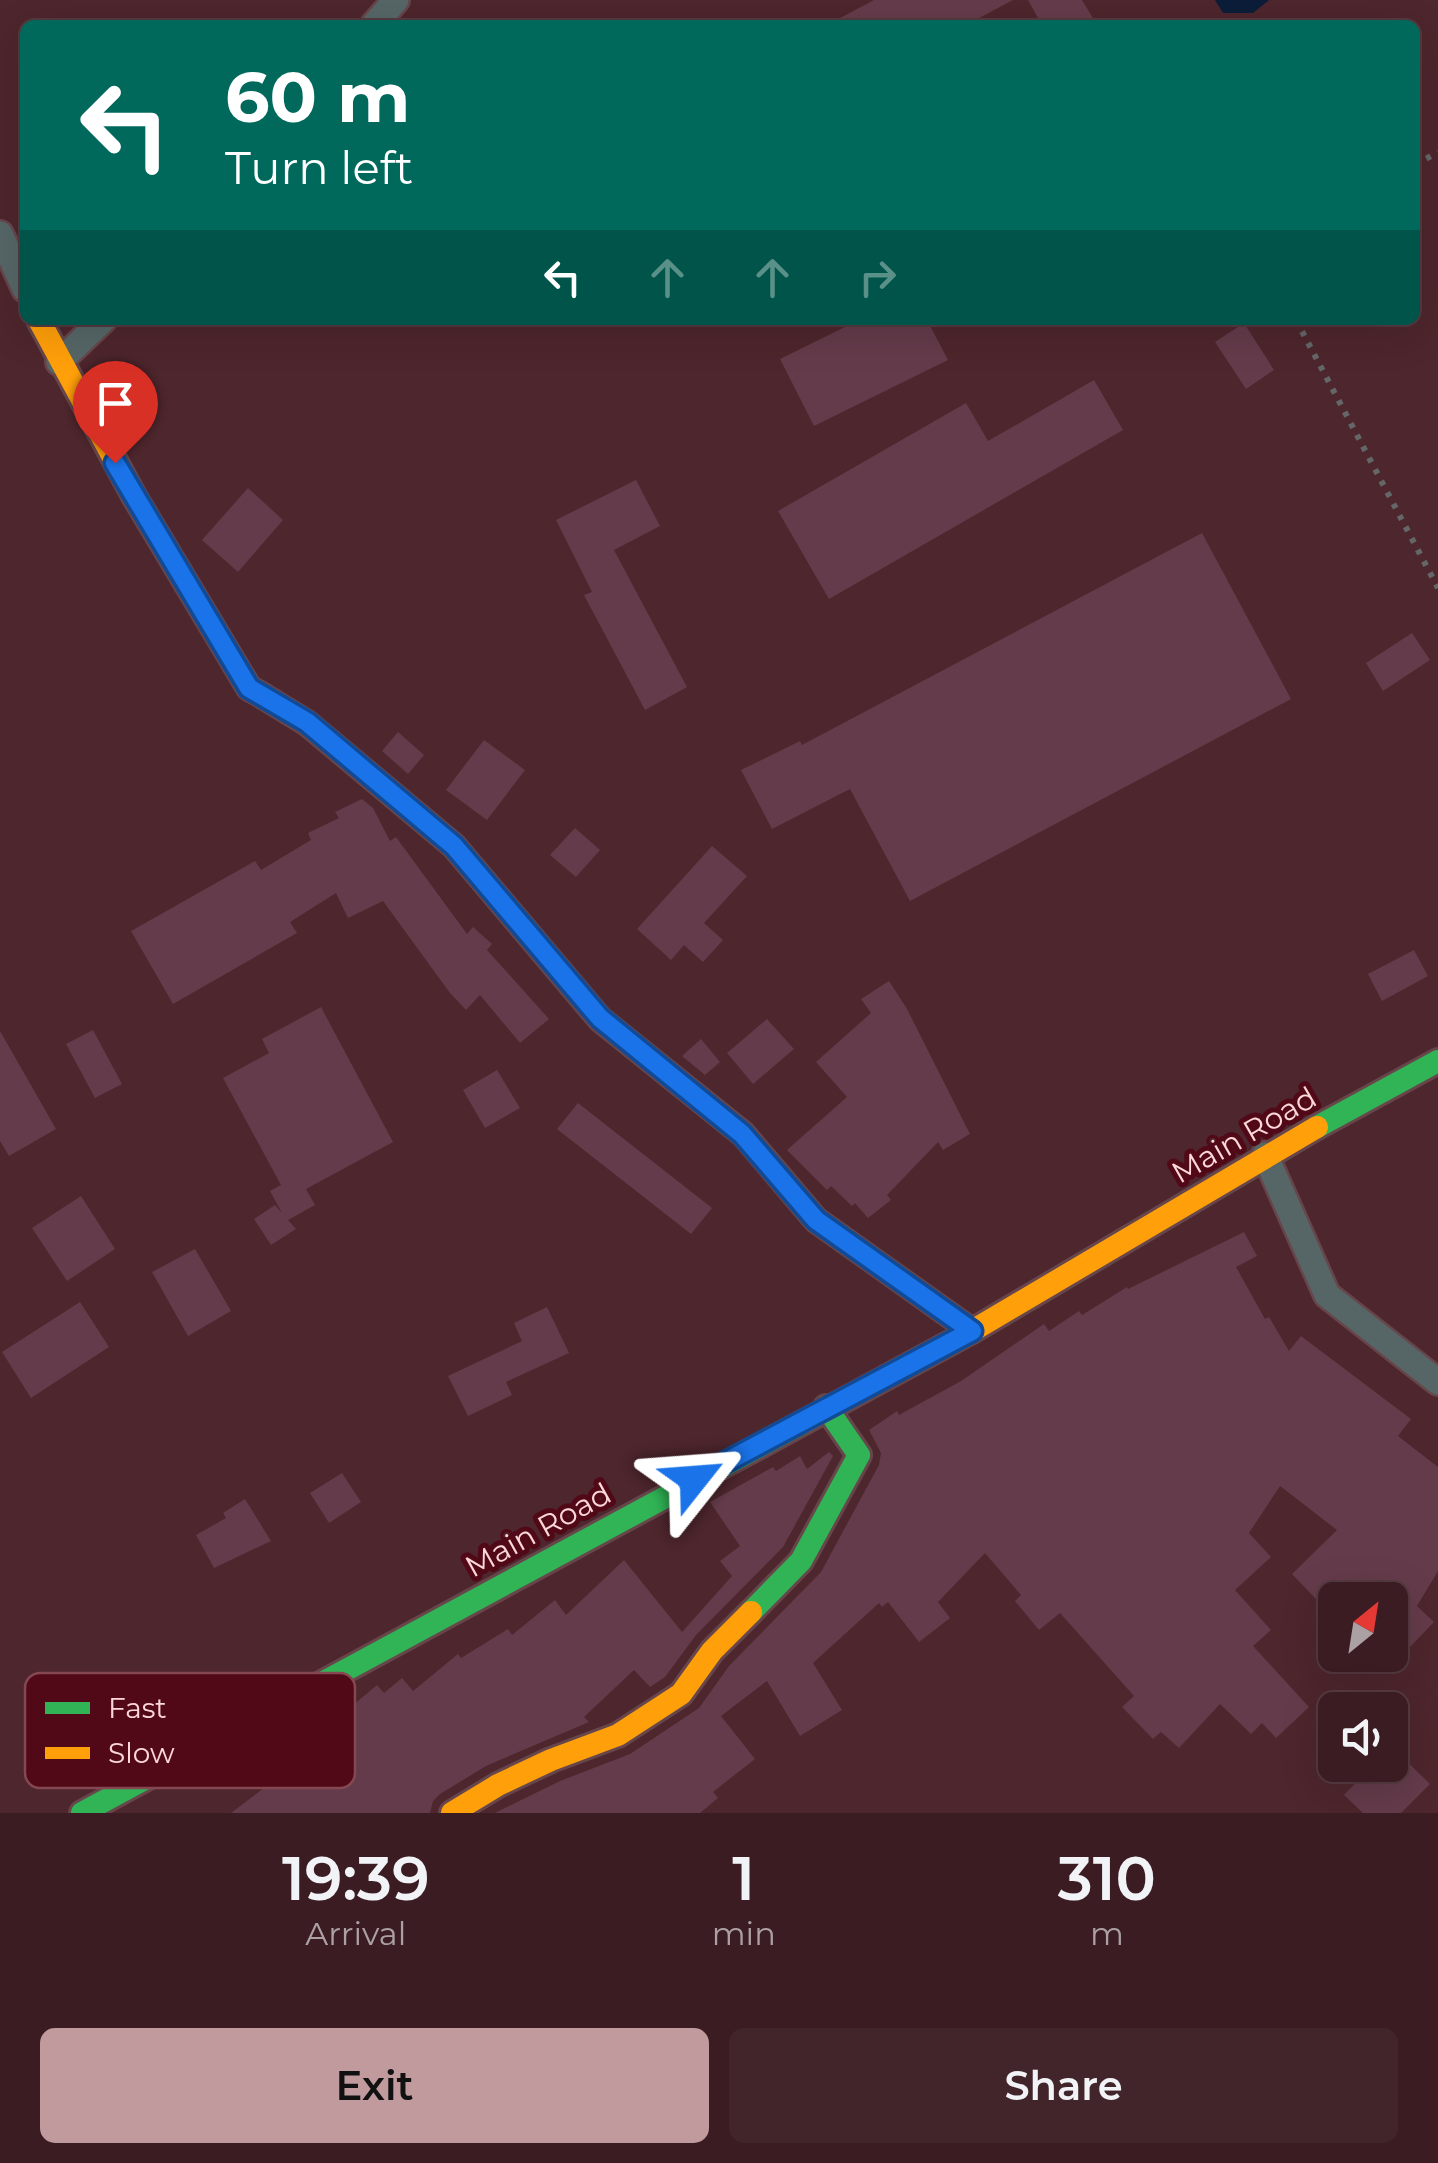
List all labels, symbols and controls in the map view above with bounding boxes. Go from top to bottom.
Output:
text: 60 m [225,54,410,140]
icon: left [60,60,190,190]
text: Turn left [225,140,413,195]
icon: left [535,250,590,305]
icon: ahead [640,250,695,305]
icon: ahead [745,250,800,305]
icon: right [850,250,905,305]
pin [73,361,158,464]
icon: arrive [88,376,143,431]
street label: Main Road [1165,1079,1323,1191]
position arrow [642,1427,746,1531]
street label: Main Road [459,1475,617,1585]
north arrow [1318,1582,1408,1672]
map controls [1318,1582,1408,1782]
legend [25,1673,355,1788]
text: Fast [108,1691,167,1725]
button: sound [1318,1692,1408,1782]
text: Slow [108,1736,175,1770]
text: 19:39 [282,1842,430,1915]
text: 1 [732,1842,755,1915]
text: 310 [1058,1842,1156,1915]
text: Arrival [305,1914,406,1953]
text: min [712,1914,776,1953]
text: m [1090,1914,1124,1953]
button: Exit [40,2028,709,2143]
button: Share [729,2028,1398,2143]

